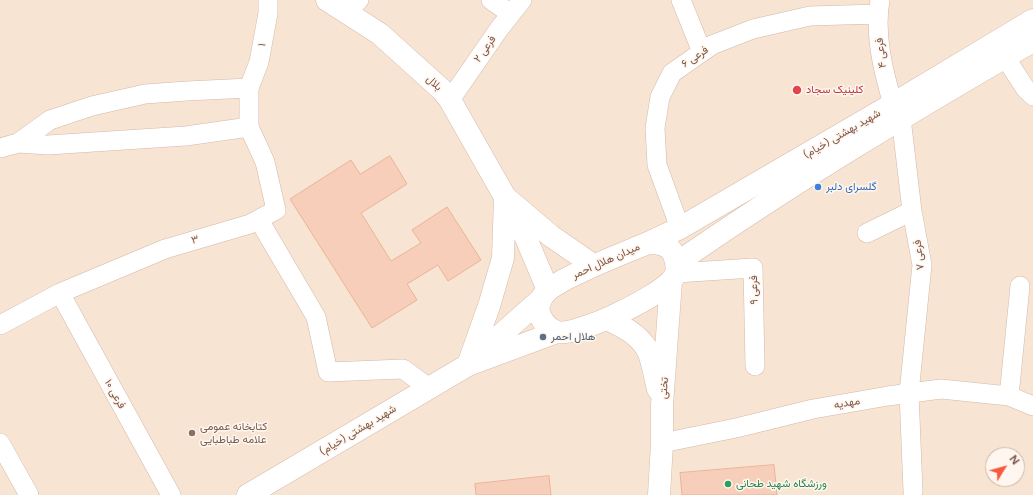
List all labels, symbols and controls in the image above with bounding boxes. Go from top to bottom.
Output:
street label: فرعی ۲ [471,33,499,65]
street label: فرعی ۴ [873,37,889,69]
street label: ۱ [255,42,269,48]
street label: فرعی ۶ [679,43,711,71]
street label: بلال [423,72,445,94]
place label: کلینیک سجاد [806,83,863,97]
marker: کلینیک سجاد [791,84,803,96]
street label: شهید بهشتی (خیام) [801,107,883,161]
place label: گلسرای دلبر [826,180,877,194]
marker: گلسرای دلبر [813,182,823,192]
street label: ۳ [190,233,200,247]
street label: فرعی ۷ [911,239,927,271]
street label: میدان هلال احمر [570,240,642,282]
street label: فرعی ۹ [747,275,761,305]
place label: هلال احمر [551,330,595,344]
marker: هلال احمر [538,332,548,342]
street label: فرعی ۱۰ [102,377,128,411]
street label: تختی [657,377,671,399]
street label: مهدیه [833,394,861,412]
street label: شهید بهشتی (خیام) [317,402,399,458]
place label: کتابخانه عمومی علامه طباطبایی [200,420,267,446]
marker: کتابخانه عمومی علامه طباطبایی [187,428,197,438]
north arrow [985,447,1025,487]
text: N [1006,453,1022,467]
place label: ورزشگاه شهید طحانی [736,477,827,491]
marker: ورزشگاه شهید طحانی [723,479,733,489]

